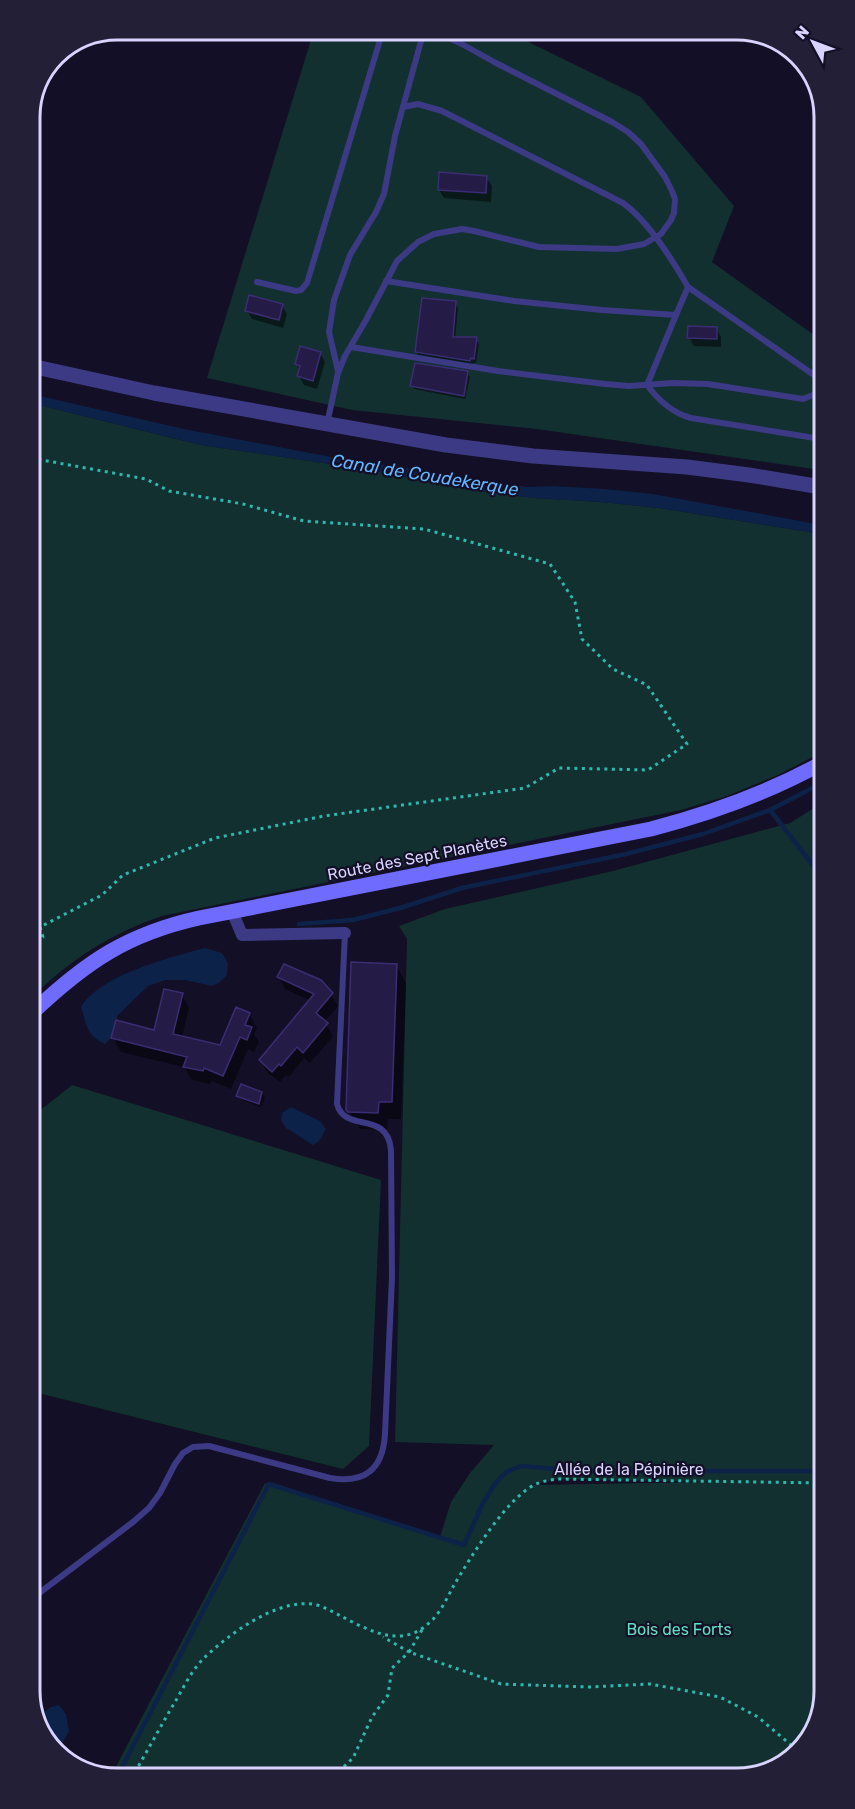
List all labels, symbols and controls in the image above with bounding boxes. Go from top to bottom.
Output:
north arrow [783,12,843,72]
text: N [791,22,813,43]
water label: Canal de Coudekerque [330,449,520,501]
street label: Route des Sept Planètes [326,831,508,884]
street label: Allée de la Pépinière [554,1460,704,1479]
park label: Bois des Forts [626,1620,732,1639]

